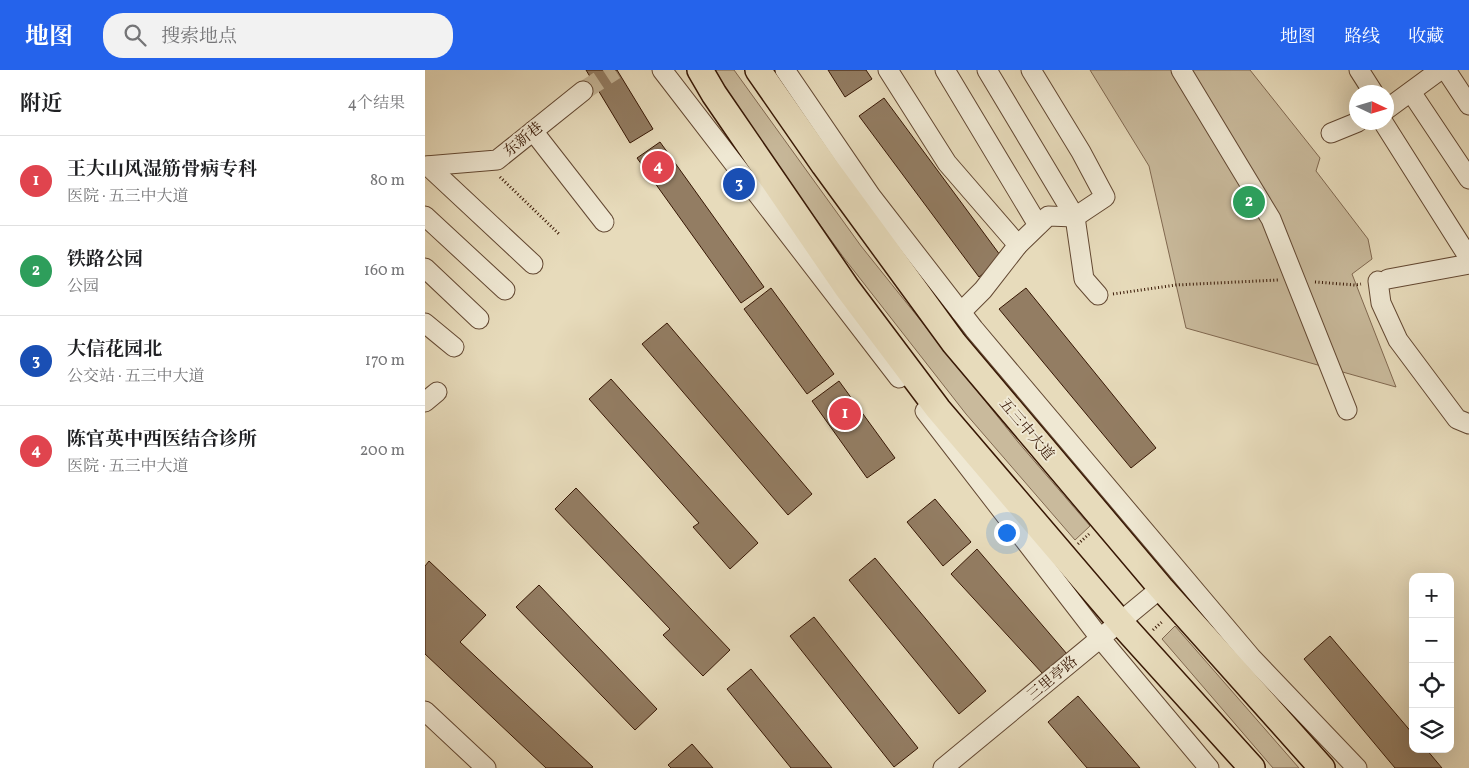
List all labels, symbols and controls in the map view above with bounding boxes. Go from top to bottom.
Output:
search box [103,13,453,58]
text: 地图 [25,21,73,55]
icon: search [121,21,149,49]
text: 搜索地点 [161,24,237,50]
text: 地图 [1280,25,1316,50]
text: 路线 [1344,25,1380,50]
text: 收藏 [1408,25,1444,50]
north arrow [1349,85,1394,130]
text: 附近 [20,90,62,119]
text: 4个结果 [347,93,405,115]
street label: 东新巷 [500,118,548,162]
pin: 4 [642,148,674,186]
text: 王大山风湿筋骨病专科 [67,157,257,183]
pin: 3 [723,165,755,203]
text: 1 [33,170,39,192]
text: 80 m [370,170,405,192]
pin: 2 [1233,183,1265,221]
text: 医院 · 五三中大道 [67,186,189,208]
text: 铁路公园 [67,247,143,273]
text: 2 [32,260,40,282]
text: 160 m [364,260,405,282]
text: 公园 [67,276,99,298]
text: 大信花园北 [67,337,162,363]
text: 3 [32,350,40,372]
text: 170 m [365,350,405,372]
text: 公交站 · 五三中大道 [67,366,205,388]
street label: 五三中大道 [994,394,1058,465]
pin: 1 [829,395,861,433]
text: 陈官英中西医结合诊所 [67,427,257,453]
text: 4 [31,440,41,462]
text: 200 m [360,440,405,462]
text: 医院 · 五三中大道 [67,456,189,478]
your location [994,520,1020,546]
map controls [1409,573,1454,753]
button: + [1409,573,1454,618]
button: − [1409,618,1454,663]
street label: 三里亭路 [1023,652,1083,706]
button: locate [1409,663,1454,708]
button: layers [1409,708,1454,753]

